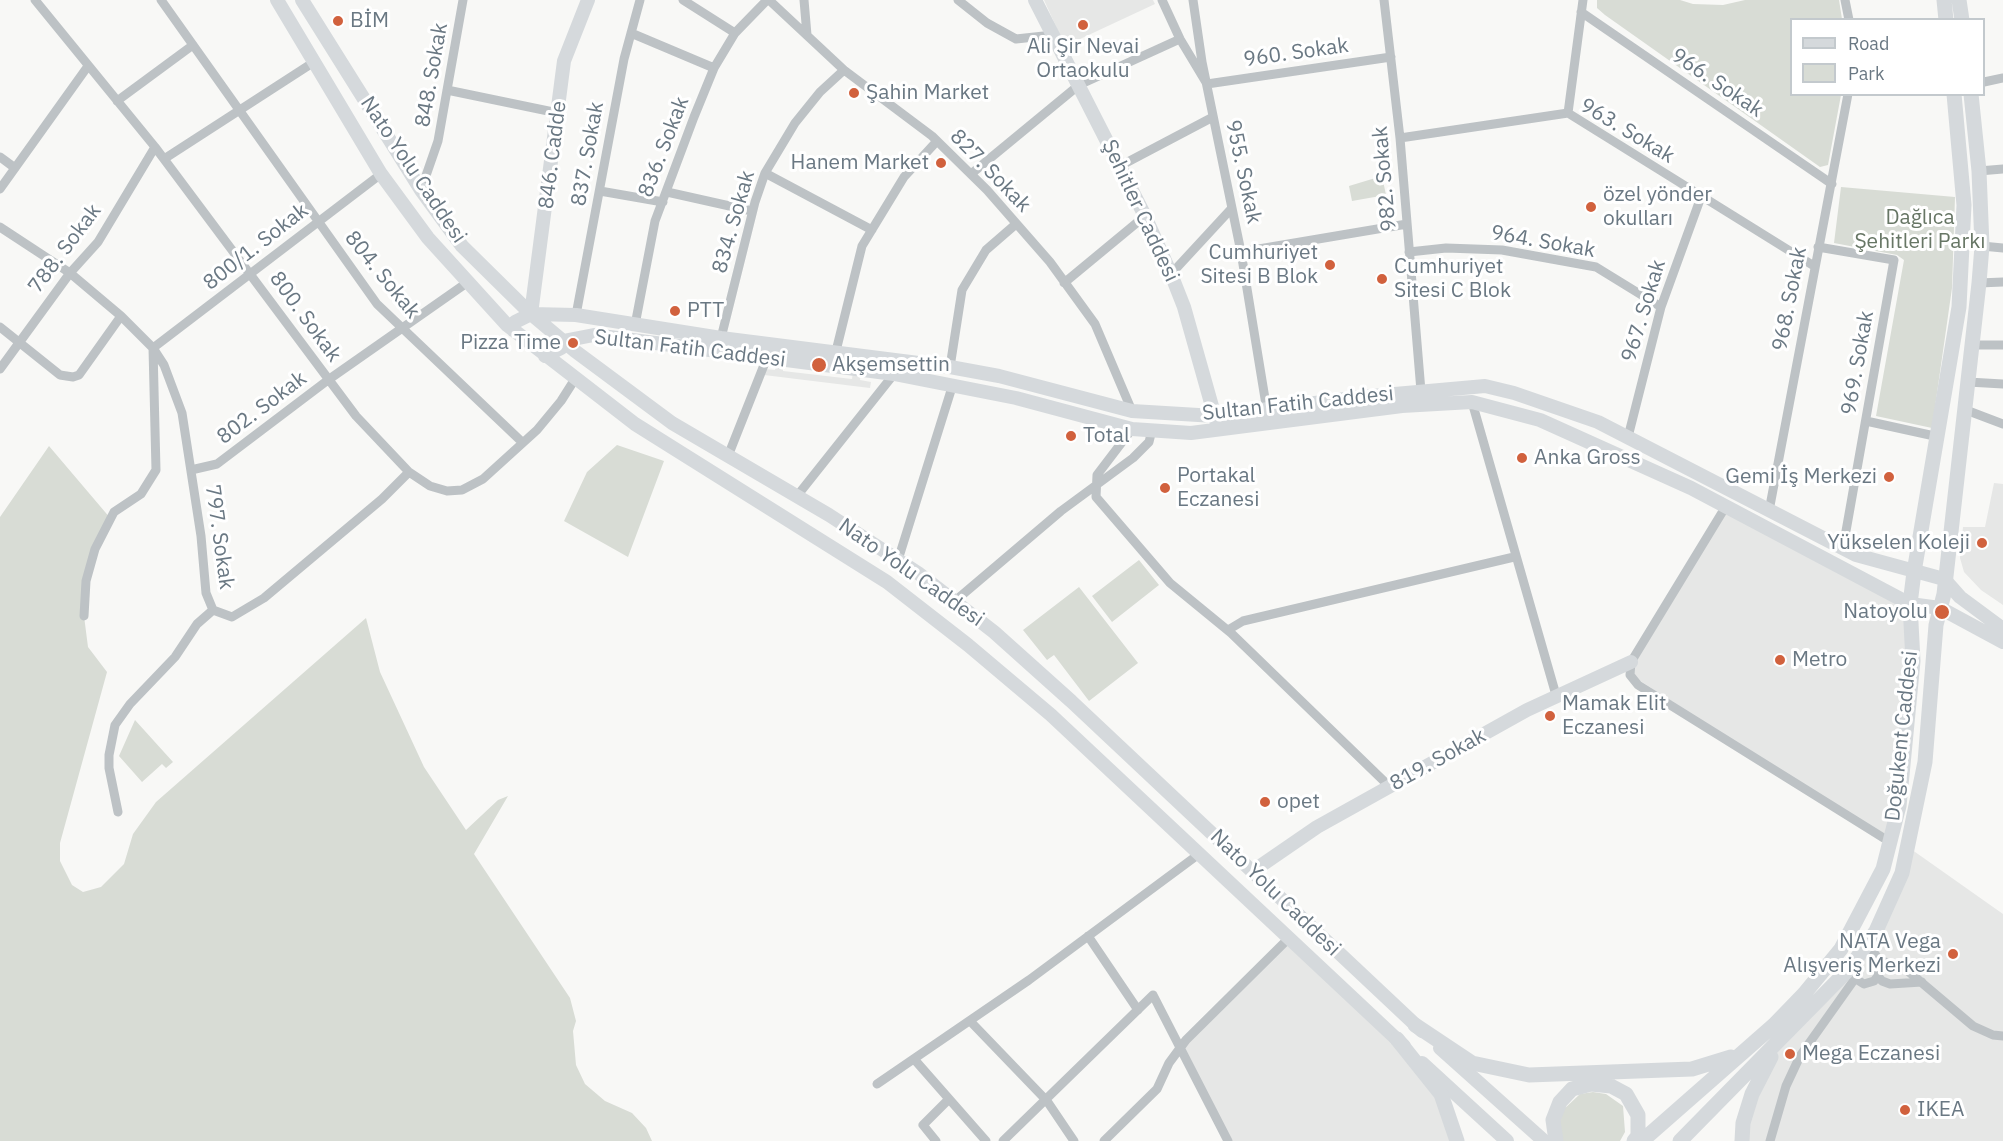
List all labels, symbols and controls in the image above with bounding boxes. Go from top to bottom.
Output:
place label: BİM [350,8,389,34]
marker: BİM [331,14,345,28]
marker: Ali Şir Nevai Ortaokulu [1076,18,1090,32]
legend [1790,18,1985,96]
street label: 848. Sokak [410,21,454,129]
text: Road [1848,32,1889,55]
street label: 960. Sokak [1242,33,1350,73]
place label: Ali Şir Nevai Ortaokulu [1027,34,1139,84]
street label: 966. Sokak [1666,43,1768,123]
text: Park [1848,62,1884,85]
place label: Şahin Market [866,80,989,106]
marker: Şahin Market [847,86,861,100]
street label: Nato Yolu Caddesi [355,92,471,248]
street label: 836. Sokak [633,93,695,201]
street label: 963. Sokak [1575,93,1679,169]
street label: 846. Cadde [534,100,572,210]
street label: 837. Sokak [566,100,610,208]
street label: 955. Sokak [1220,118,1266,226]
street label: 827. Sokak [944,124,1036,218]
street label: 982. Sokak [1368,125,1402,233]
street label: Şehitler Caddesi [1096,136,1184,286]
place label: Hanem Market [791,150,929,176]
marker: Hanem Market [934,156,948,170]
street label: 834. Sokak [707,168,761,276]
place label: özel yönder okulları [1603,182,1712,232]
street label: 800/1. Sokak [198,198,314,296]
street label: 788. Sokak [23,199,107,299]
marker: özel yönder okulları [1584,200,1598,214]
park label: Dağlıca Şehitleri Parkı [1854,205,1986,255]
street label: 964. Sokak [1489,220,1597,264]
street label: 804. Sokak [339,226,425,324]
place label: Cumhuriyet Sitesi B Blok [1200,240,1318,290]
street label: 968. Sokak [1768,245,1812,353]
place label: Cumhuriyet Sitesi C Blok [1394,254,1511,304]
street label: 967. Sokak [1617,257,1671,365]
marker: Cumhuriyet Sitesi B Blok [1323,258,1337,272]
street label: 800. Sokak [264,267,346,367]
marker: Cumhuriyet Sitesi C Blok [1375,272,1389,286]
place label: PTT [687,298,724,324]
marker: PTT [668,304,682,318]
street label: 969. Sokak [1836,309,1880,417]
street label: Sultan Fatih Caddesi [593,325,787,373]
place label: Pizza Time [460,330,561,356]
marker: Pizza Time [566,336,580,350]
place label: Akşemsettin [832,352,950,378]
marker: Akşemsettin [810,356,828,374]
street label: 802. Sokak [212,366,312,450]
street label: Sultan Fatih Caddesi [1201,381,1395,427]
place label: Total [1083,423,1130,449]
marker: Total [1064,429,1078,443]
place label: Anka Gross [1534,445,1641,471]
marker: Anka Gross [1515,451,1529,465]
place label: Portakal Eczanesi [1177,463,1259,513]
place label: Gemi İş Merkezi [1725,464,1877,490]
marker: Gemi İş Merkezi [1882,470,1896,484]
marker: Portakal Eczanesi [1158,481,1172,495]
street label: 797. Sokak [199,483,239,591]
street label: Nato Yolu Caddesi [834,514,988,632]
place label: Yükselen Koleji [1827,530,1970,556]
marker: Yükselen Koleji [1975,536,1989,550]
place label: Natoyolu [1843,599,1928,625]
marker: Natoyolu [1933,603,1951,621]
place label: Metro [1792,647,1847,673]
street label: Doğukent Caddesi [1881,650,1923,822]
marker: Metro [1773,653,1787,667]
place label: Mamak Elit Eczanesi [1562,691,1666,741]
marker: Mamak Elit Eczanesi [1543,709,1557,723]
street label: 819. Sokak [1386,723,1490,797]
place label: opet [1277,789,1320,815]
marker: opet [1258,795,1272,809]
street label: Nato Yolu Caddesi [1205,824,1345,962]
place label: NATA Vega Alışveriş Merkezi [1783,929,1941,979]
marker: NATA Vega Alışveriş Merkezi [1946,947,1960,961]
place label: Mega Eczanesi [1802,1041,1940,1067]
marker: Mega Eczanesi [1783,1047,1797,1061]
place label: IKEA [1917,1097,1964,1123]
marker: IKEA [1898,1103,1912,1117]

